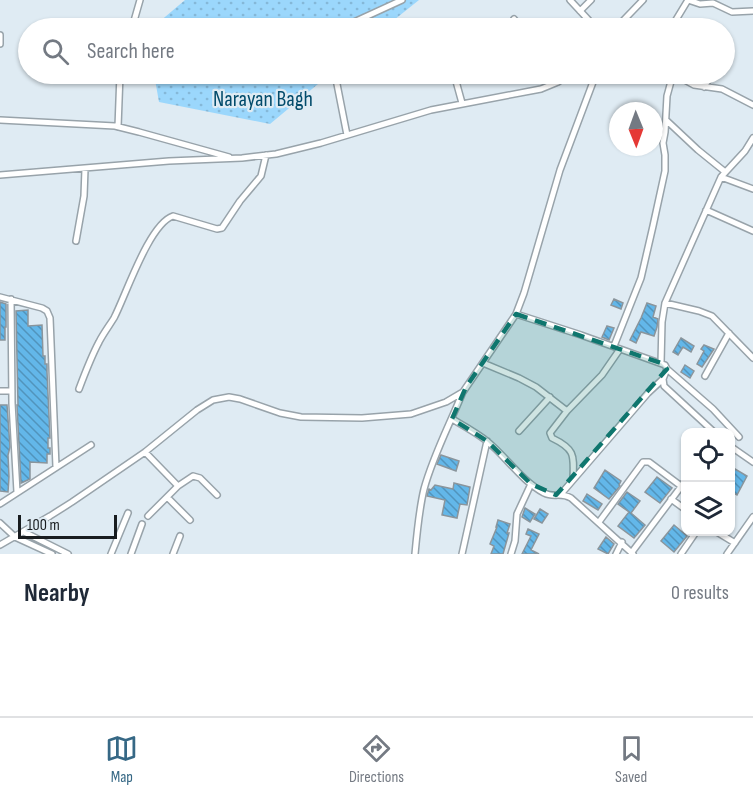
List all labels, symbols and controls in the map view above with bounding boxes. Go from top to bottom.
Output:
search box [18,18,735,84]
icon: search [39,35,72,68]
text: Search here [87,38,174,65]
park label: Narayan Bagh [213,86,313,113]
north arrow [609,102,663,156]
map controls [681,428,735,536]
button: locate [681,428,735,482]
button: layers [681,482,735,536]
scale bar [18,512,117,540]
text: 100 m [27,516,60,535]
text: Nearby [24,578,90,609]
text: 0 results [671,581,729,605]
tab: Map [105,732,138,787]
tab: Directions [349,732,404,787]
tab: Saved [615,732,648,787]

